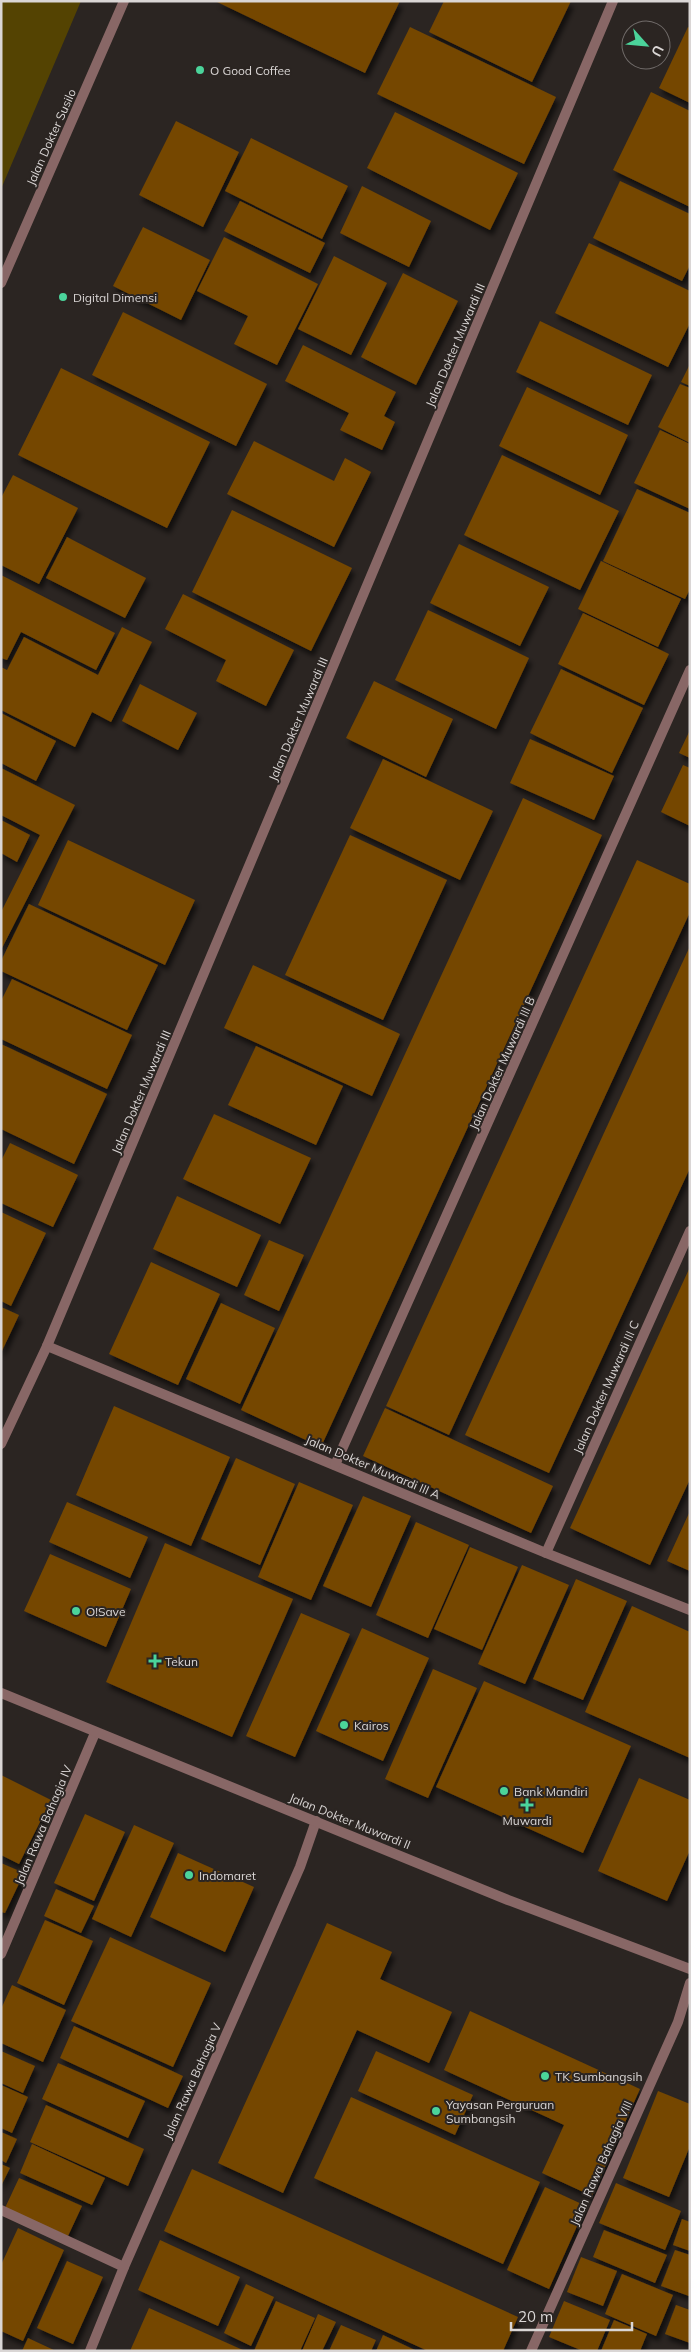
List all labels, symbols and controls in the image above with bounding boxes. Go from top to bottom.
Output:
north arrow [621,20,671,70]
text: U [647,42,668,60]
place label: O Good Coffee [210,63,291,78]
marker: O Good Coffee [194,64,206,76]
street label: Jalan Dokter Susilo [23,86,79,188]
street label: Jalan Dokter Muwardi III [422,281,488,409]
place label: Digital Dimensi [73,290,157,305]
marker: Digital Dimensi [57,291,69,303]
street label: Jalan Dokter Muwardi III [265,655,331,783]
street label: Jalan Dokter Muwardi III B [466,994,538,1132]
street label: Jalan Dokter Muwardi III [108,1028,174,1156]
street label: Jalan Dokter Muwardi III C [570,1318,642,1456]
street label: Jalan Dokter Muwardi III A [303,1432,443,1502]
place label: O!Save [86,1604,125,1619]
marker: O!Save [70,1605,82,1617]
place label: Tekun [165,1654,198,1669]
marker: Tekun [149,1655,161,1667]
place label: Kairos [354,1718,389,1733]
marker: Kairos [338,1719,350,1731]
street label: Jalan Rawa Bahagia IV [11,1762,75,1887]
place label: Bank Mandiri [514,1784,588,1799]
marker: Bank Mandiri [498,1785,510,1797]
street label: Jalan Dokter Muwardi II [287,1790,413,1852]
marker: Muwardi [521,1799,533,1811]
place label: Muwardi [502,1813,552,1828]
place label: Indomaret [199,1868,256,1883]
marker: Indomaret [183,1869,195,1881]
street label: Jalan Rawa Bahagia V [160,2020,225,2142]
place label: TK Sumbangsih [555,2069,642,2084]
marker: TK Sumbangsih [539,2070,551,2082]
place label: Yayasan Perguruan Sumbangsih [445,2097,554,2126]
street label: Jalan Rawa Bahagia VIII [567,2098,635,2228]
marker: Yayasan Perguruan Sumbangsih [430,2105,442,2117]
scale bar [511,2300,632,2332]
text: 20 m [518,2307,553,2326]

